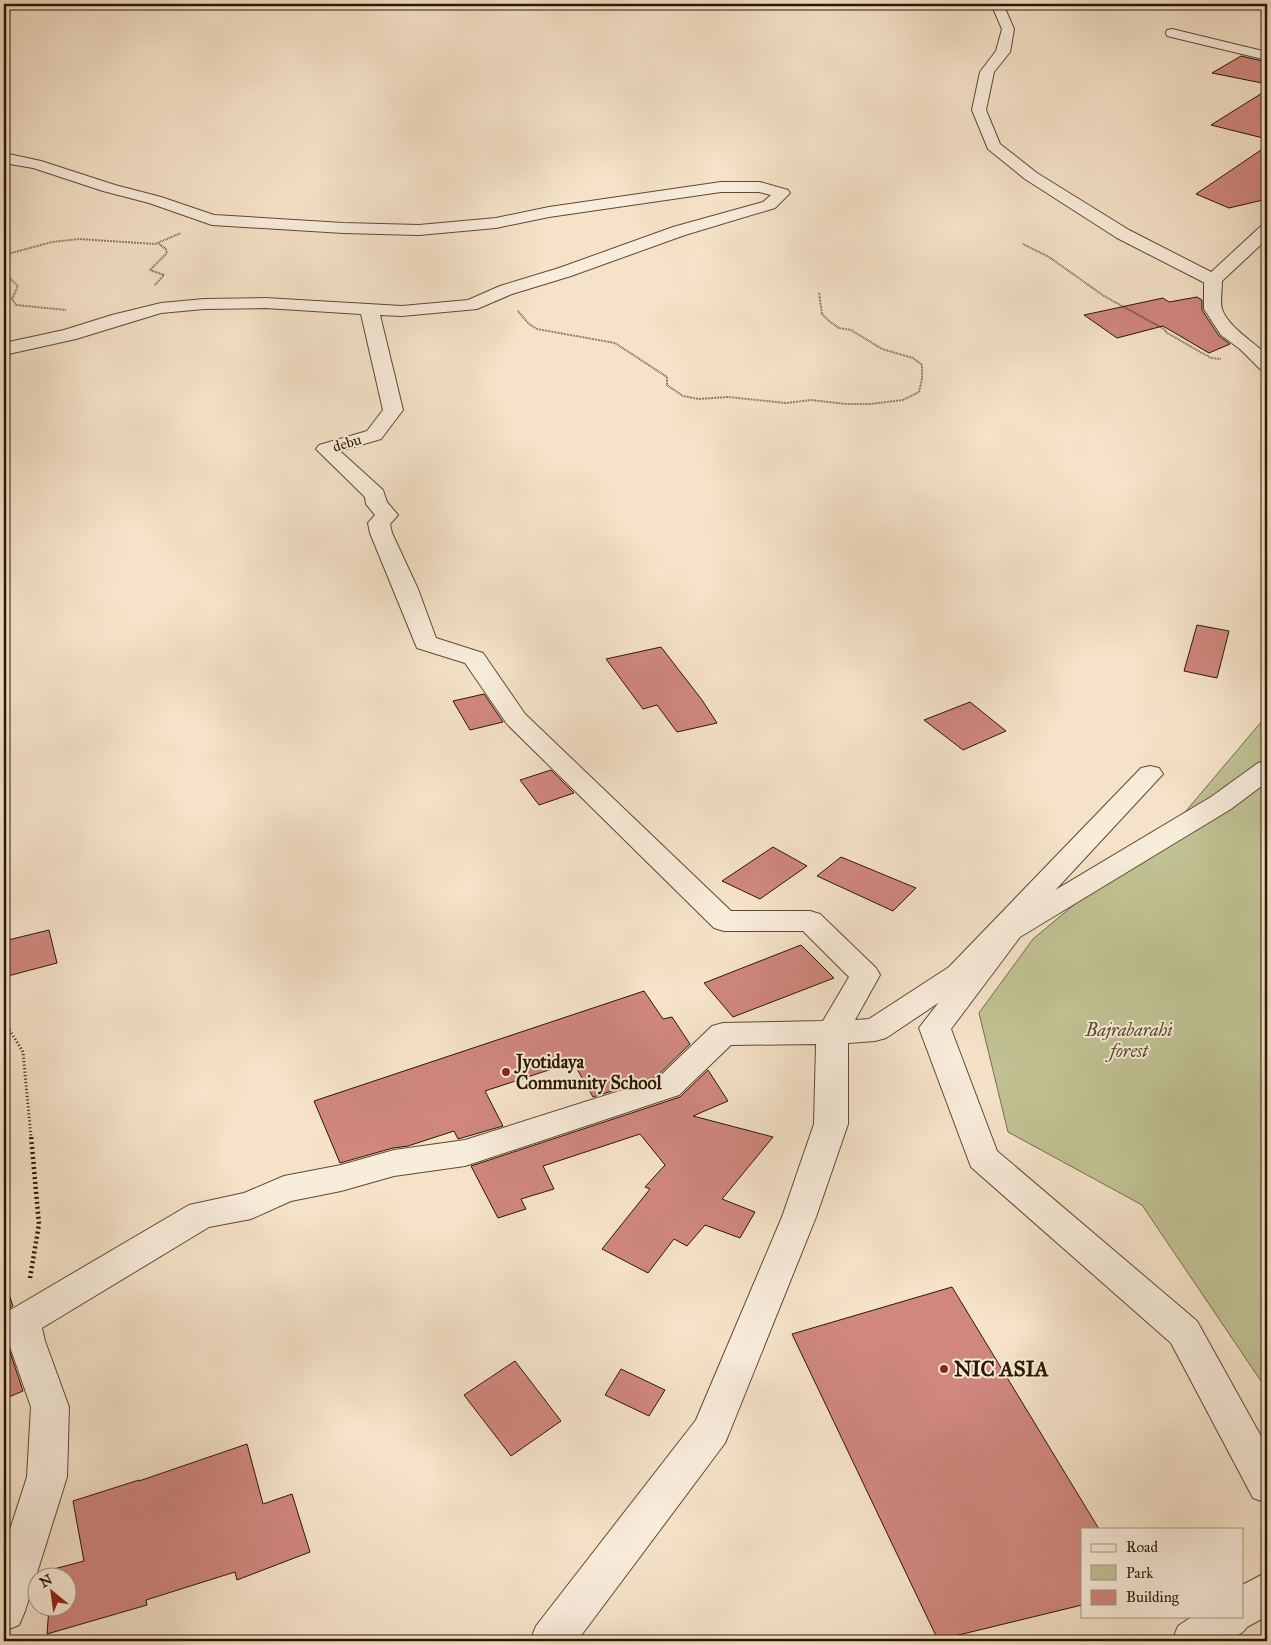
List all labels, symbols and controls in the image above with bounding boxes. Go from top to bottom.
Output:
street label: debu [331,430,364,456]
park label: Bajrabarahi forest [1084,1019,1173,1062]
place label: Jyotidaya Community School [514,1051,663,1095]
marker: Jyotidaya Community School [500,1066,512,1078]
place label: NIC ASIA [954,1356,1050,1382]
marker: NIC ASIA [938,1363,950,1375]
legend [1081,1528,1244,1618]
text: Road [1126,1538,1158,1556]
text: Park [1126,1564,1153,1582]
north arrow [28,1568,78,1618]
text: N [37,1571,55,1591]
text: Building [1126,1588,1180,1606]

